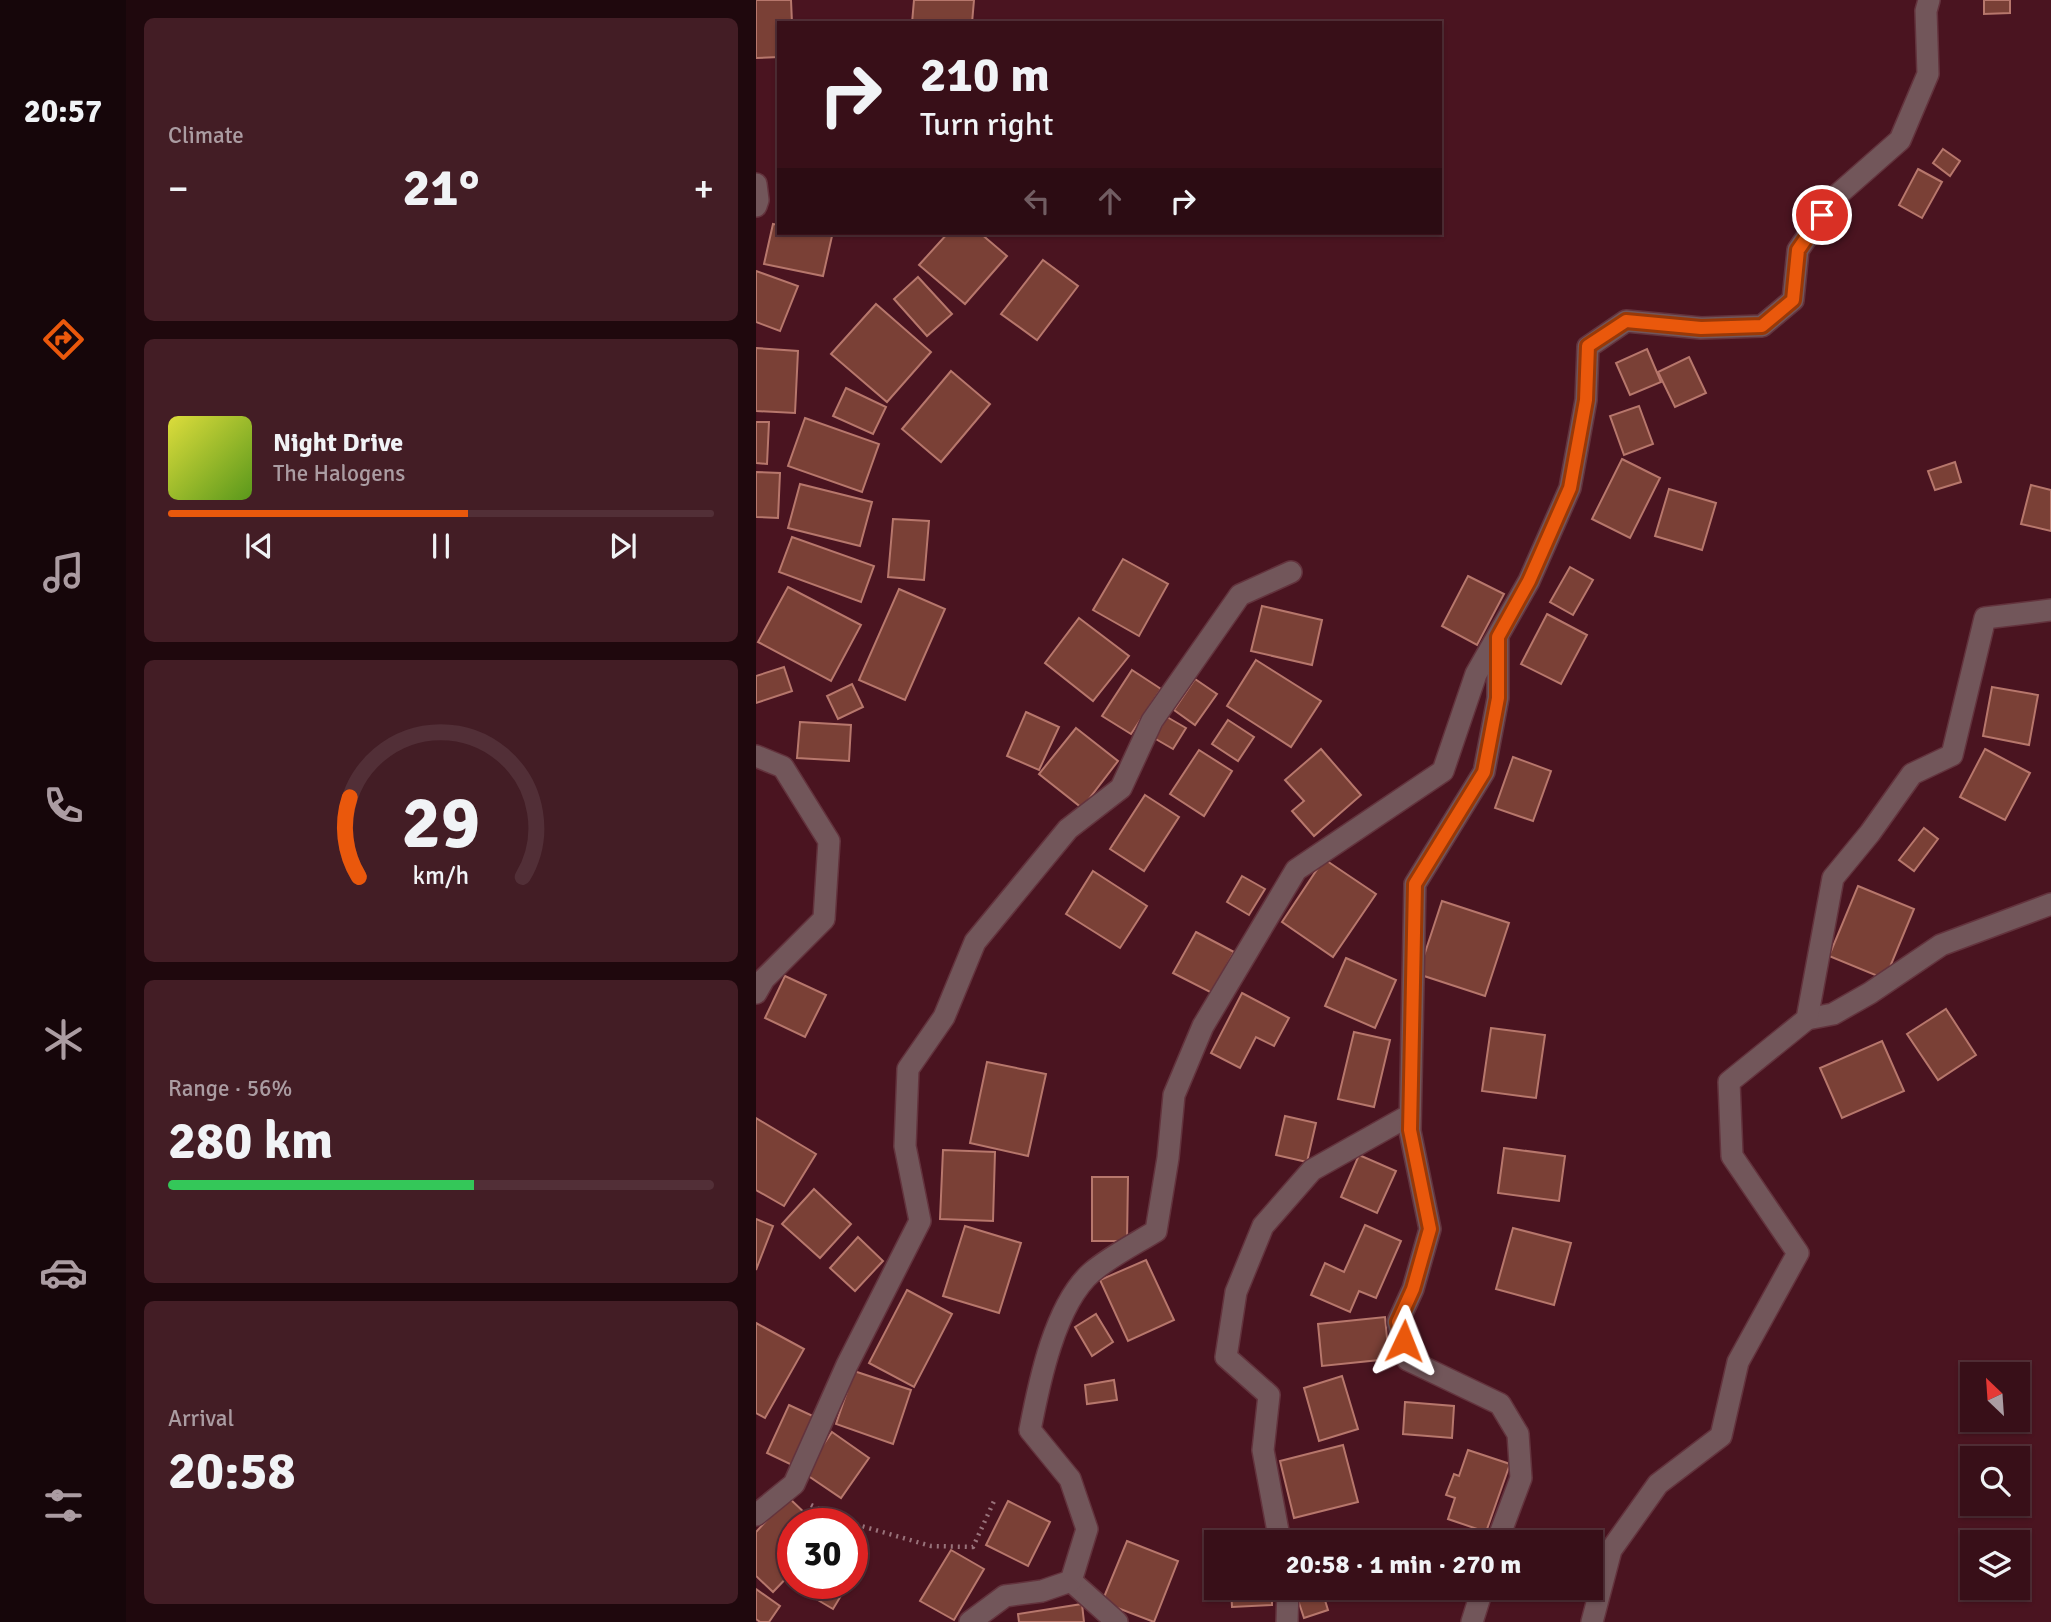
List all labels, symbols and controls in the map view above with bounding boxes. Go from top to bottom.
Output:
text: 210 m [920,45,1050,105]
icon: right [805,49,896,140]
text: 20:57 [24,92,102,131]
text: Turn right [920,105,1053,144]
text: Climate [168,121,244,150]
text: 21° [403,156,479,220]
text: − [168,165,189,212]
text: + [693,165,714,212]
icon: left [1018,182,1056,220]
icon: ahead [1091,182,1129,220]
icon: right [1164,182,1202,220]
pin [1792,185,1852,245]
icon: arrive [1803,196,1841,234]
icon: directions [39,315,88,364]
text: Night Drive [273,427,403,459]
text: The Halogens [273,459,405,488]
icon: previous [240,527,278,565]
icon: pause [422,527,460,565]
icon: next [604,527,642,565]
icon: music [39,548,88,597]
text: 29 [402,779,480,868]
icon: phone [39,781,88,830]
text: km/h [413,860,469,891]
icon: climate [39,1015,88,1064]
text: Range · 56% [168,1074,292,1103]
text: 280 km [168,1109,333,1173]
icon: car [39,1248,88,1297]
position arrow [1367,1304,1441,1378]
north arrow [1960,1362,2030,1432]
map controls [1960,1362,2030,1600]
text: Arrival [168,1404,234,1433]
text: 20:58 [168,1439,296,1503]
button: search [1960,1446,2030,1516]
icon: filters [39,1481,88,1530]
speed limit sign: 30 [777,1508,868,1599]
button: layers [1960,1530,2030,1600]
text: 20:58 · 1 min · 270 m [1286,1549,1521,1581]

